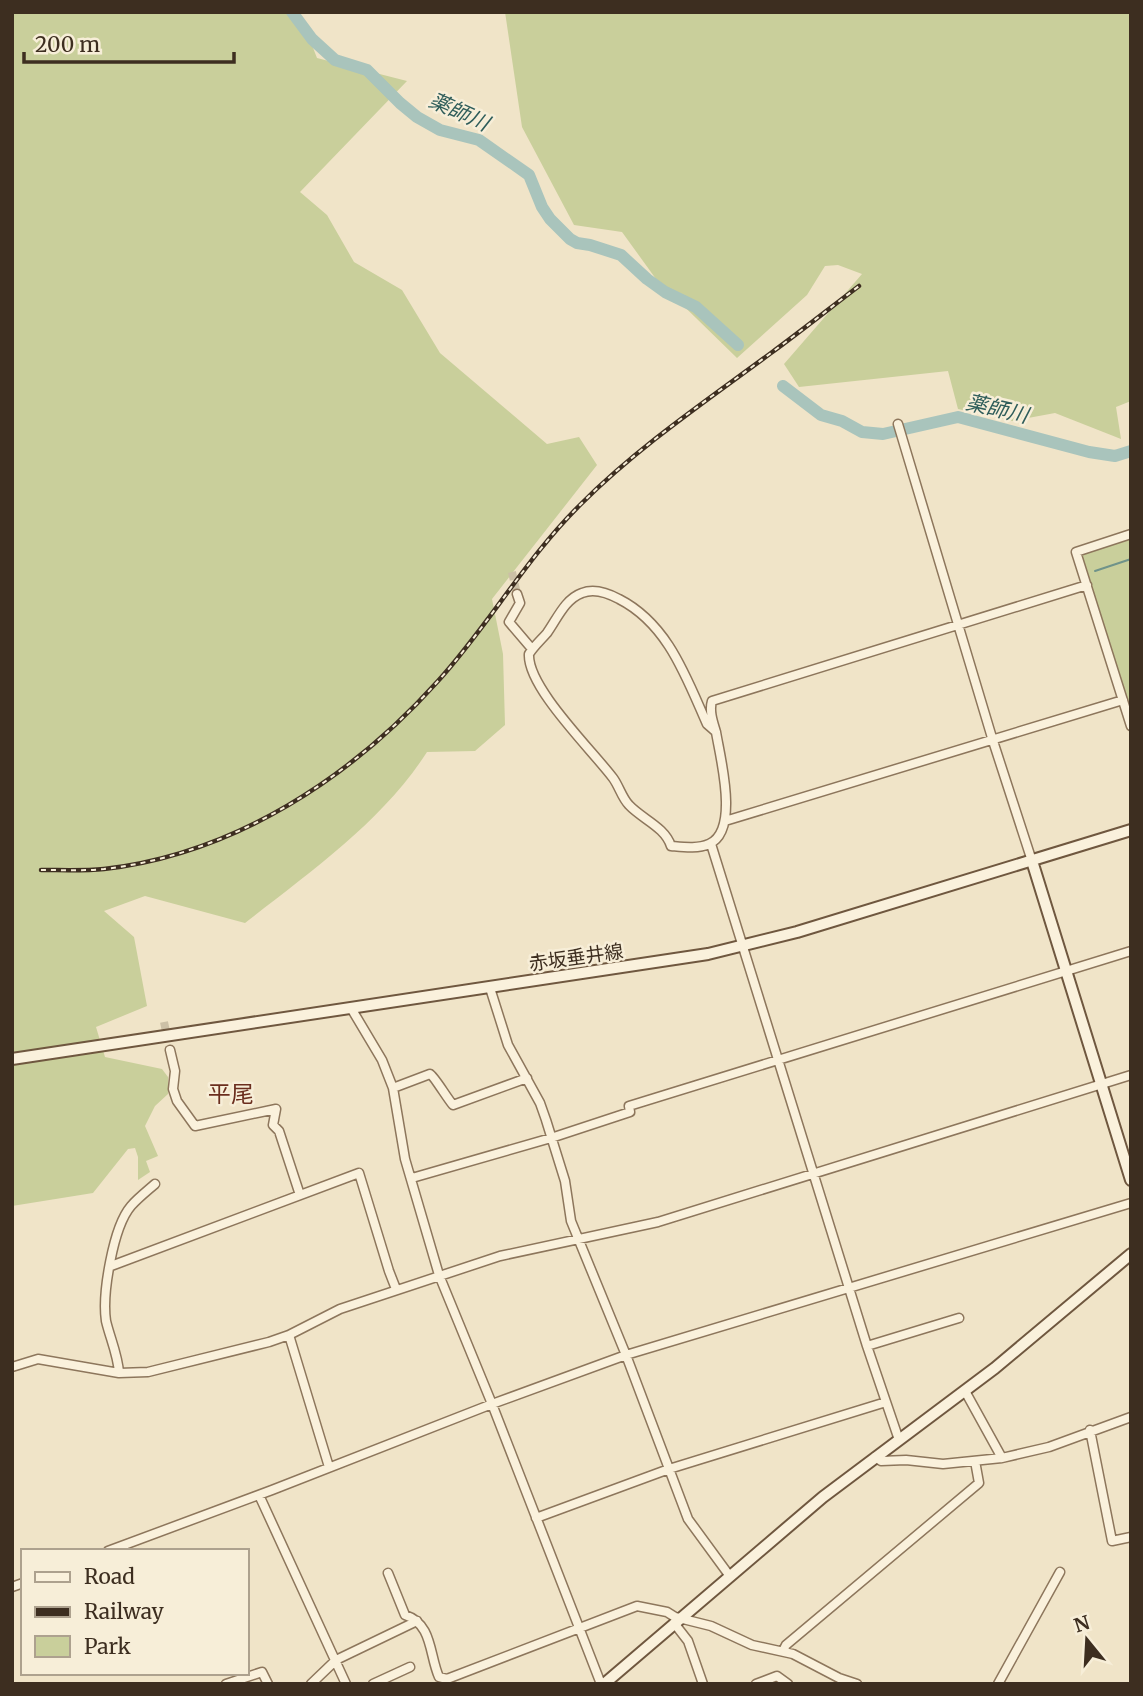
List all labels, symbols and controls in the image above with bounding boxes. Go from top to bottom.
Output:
scale bar [24,21,234,65]
text: 200 m [35,31,100,58]
water label: 薬師川 [425,86,495,138]
water label: 薬師川 [963,388,1033,429]
street label: 赤坂垂井線 [527,939,625,975]
district label: 平尾 [208,1079,254,1108]
legend [21,1549,248,1675]
text: Road [84,1563,135,1590]
text: Railway [84,1598,165,1625]
north arrow [1052,1605,1122,1675]
text: N [1071,1610,1093,1638]
text: Park [84,1633,131,1660]

